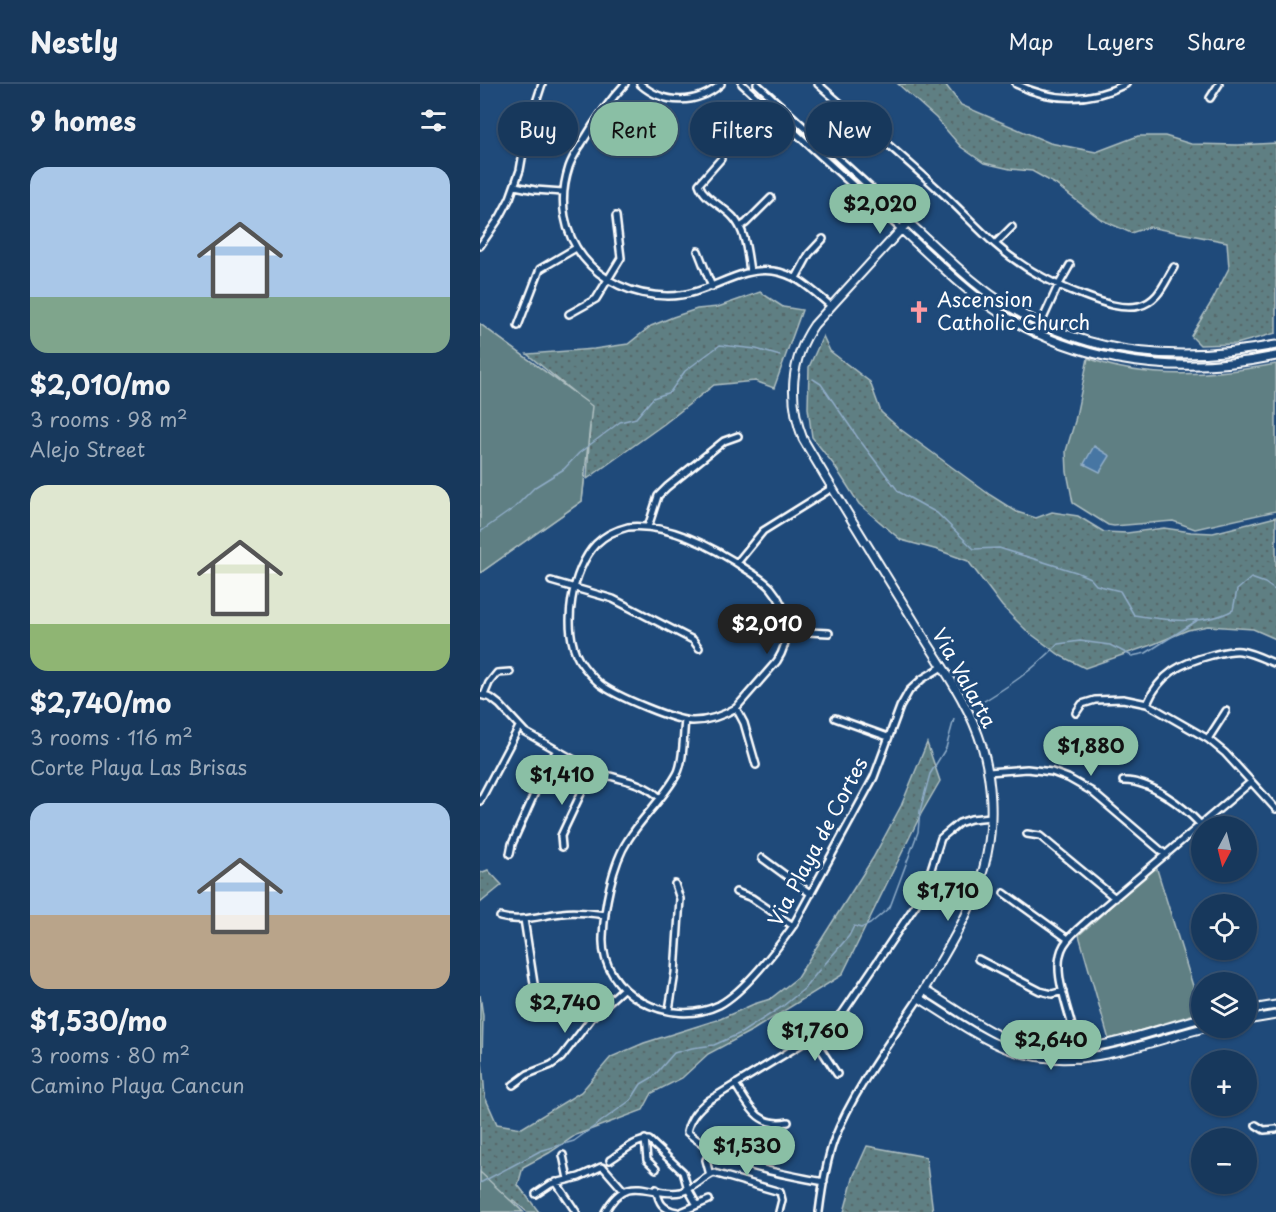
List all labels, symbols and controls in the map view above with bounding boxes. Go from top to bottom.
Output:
text: Nestly [30,20,118,63]
text: Map [1009,25,1053,57]
text: Layers [1086,25,1154,57]
text: Share [1187,25,1246,57]
text: 9 homes [30,101,136,140]
chip: Buy [498,102,578,156]
chip: Rent [590,102,678,156]
chip: Filters [690,102,794,156]
chip: New [806,102,892,156]
icon: filters [417,104,450,137]
pin: $2,020 [831,184,929,235]
text: $2,020 [843,188,917,218]
icon: home [186,206,294,314]
place label: Ascension Catholic Church [937,284,1090,337]
church icon: Ascension Catholic Church [906,299,932,325]
text: $2,010/mo [30,365,170,404]
text: 3 rooms · 98 m² [30,404,188,434]
text: Alejo Street [30,434,145,464]
icon: home [186,524,294,632]
pin: $2,010 [718,604,816,655]
text: $2,010 [732,608,802,638]
street label: Via Valarta [925,622,1005,733]
text: $2,740/mo [30,683,171,722]
text: 3 rooms · 116 m² [30,722,193,752]
pin: $1,880 [1042,726,1140,777]
text: $1,880 [1057,730,1125,760]
text: Corte Playa Las Brisas [30,752,247,782]
street label: Via Playa de Cortes [760,752,874,931]
pin: $1,410 [513,755,611,806]
text: $1,410 [530,759,594,789]
north arrow [1191,816,1257,882]
map controls [1191,816,1257,1194]
icon: home [186,842,294,950]
pin: $1,710 [899,871,997,922]
text: $1,710 [917,875,979,905]
button: locate [1191,894,1257,960]
button: layers [1191,972,1257,1038]
pin: $2,740 [516,983,614,1034]
text: $2,740 [529,987,601,1017]
text: $1,530/mo [30,1001,167,1040]
pin: $1,760 [766,1011,864,1062]
text: $1,760 [781,1015,849,1045]
pin: $2,640 [1002,1020,1100,1071]
text: $2,640 [1014,1024,1088,1054]
text: 3 rooms · 80 m² [30,1040,190,1070]
button: + [1191,1050,1257,1116]
text: Camino Playa Cancun [30,1070,245,1100]
pin: $1,530 [698,1126,796,1177]
button: − [1191,1128,1257,1194]
text: $1,530 [713,1130,781,1160]

